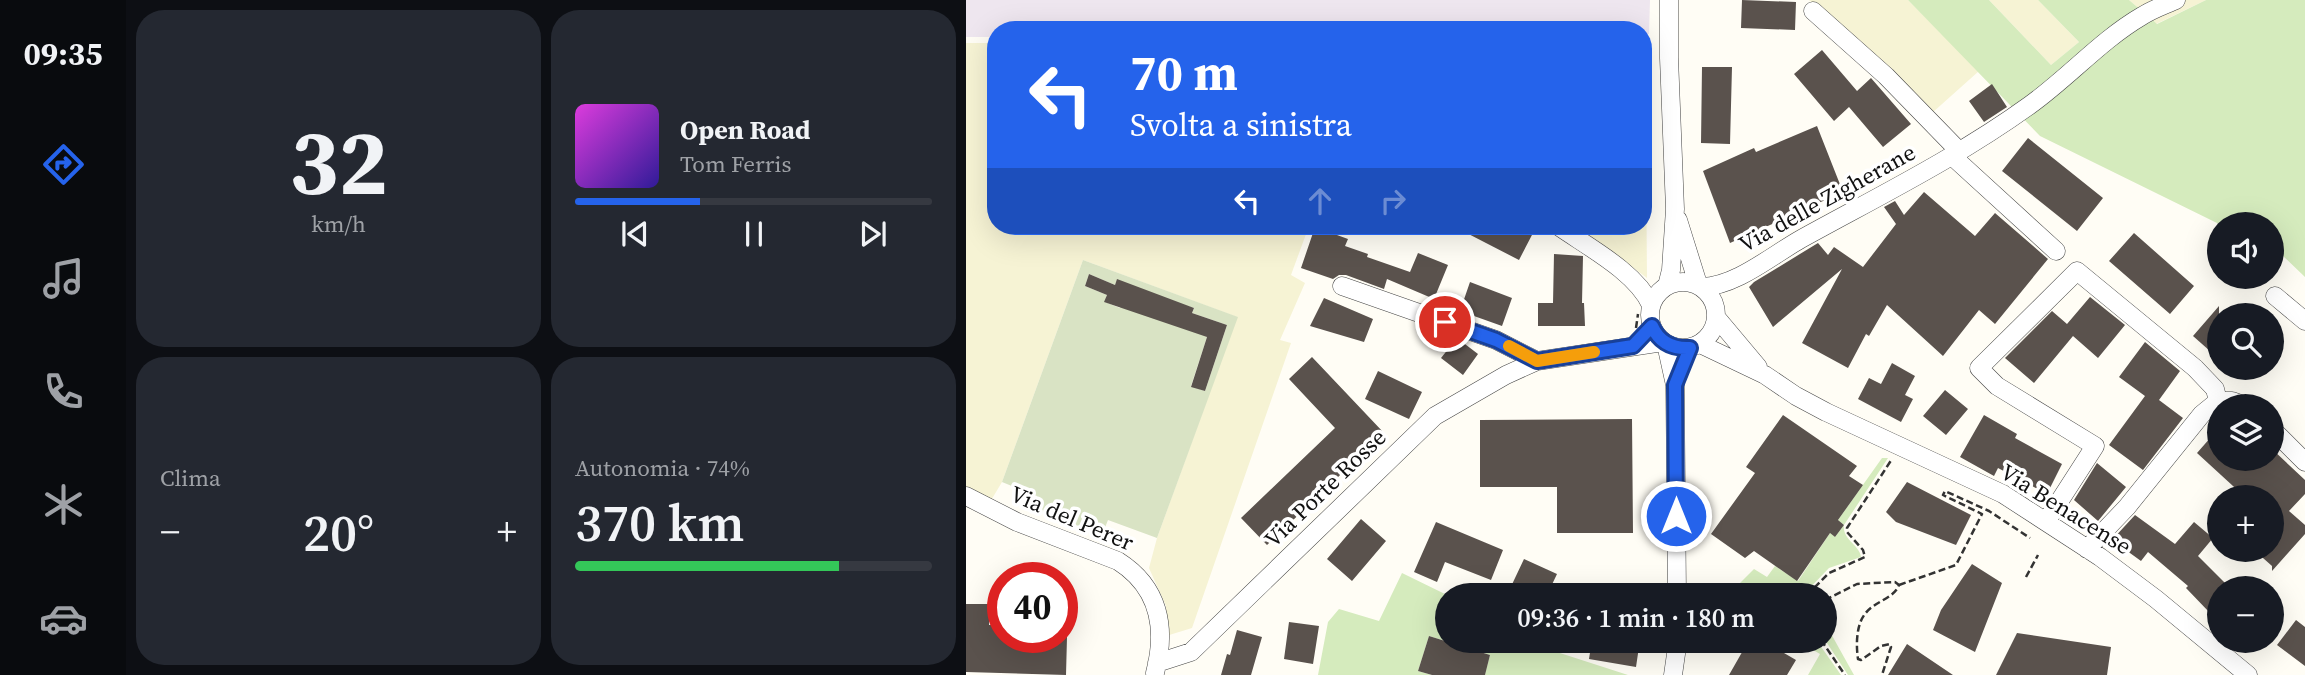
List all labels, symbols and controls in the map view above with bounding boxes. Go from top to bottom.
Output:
text: 09:35 [24,32,102,76]
text: 70 m [1130,39,1238,106]
icon: left [1015,49,1106,140]
text: 32 [289,100,388,224]
text: Svolta a sinistra [1130,103,1352,147]
text: Open Road [680,112,811,148]
street label: Via delle Zigherane [1733,136,1921,260]
icon: directions [39,140,88,189]
text: Tom Ferris [680,148,791,180]
icon: left [1228,182,1266,220]
icon: ahead [1301,182,1339,220]
icon: right [1374,182,1412,220]
text: km/h [311,208,366,240]
map controls [2207,212,2284,653]
button: sound [2207,212,2284,289]
icon: previous [616,215,654,253]
icon: pause [735,215,773,253]
icon: next [854,215,892,253]
icon: music [39,254,88,303]
pin [1415,292,1475,352]
icon: arrive [1426,303,1464,341]
button: search [2207,303,2284,380]
icon: phone [39,367,88,416]
button: layers [2207,394,2284,471]
street label: Via Porte Rosse [1257,422,1393,554]
text: Autonomia · 74% [575,452,750,484]
street label: Via Benacense [1994,456,2138,562]
text: Clima [160,462,221,494]
street label: Via del Perer [1005,478,1139,558]
position arrow [1639,479,1713,553]
icon: climate [39,480,88,529]
button: + [2207,485,2284,562]
text: 370 km [575,487,744,558]
text: 20° [303,497,374,568]
text: − [160,506,180,558]
text: + [497,506,517,558]
speed limit sign: 40 [987,562,1078,653]
button: − [2207,576,2284,653]
icon: car [39,594,88,643]
text: 09:36 · 1 min · 180 m [1517,600,1755,636]

